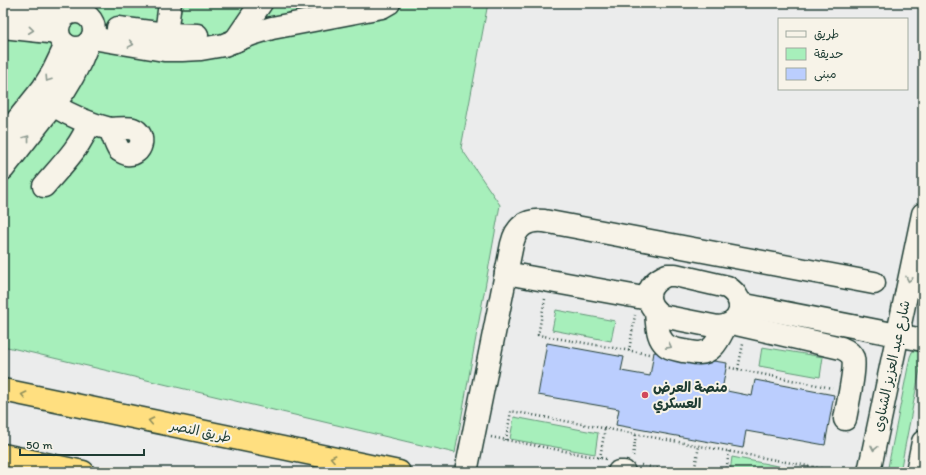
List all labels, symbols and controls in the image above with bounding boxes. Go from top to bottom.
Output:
legend [778,18,908,90]
one-way arrow [27,25,34,34]
text: طريق [814,27,839,41]
one-way arrow [128,40,134,48]
text: حديقة [814,47,843,61]
text: مبنى [814,67,837,82]
one-way arrow [45,75,53,82]
one-way arrow [22,136,29,143]
one-way arrow [906,276,914,283]
street label: شارع عبد العزيز الشناوى [869,299,915,434]
one-way arrow [665,341,673,349]
place label: منصة العرض العسكري [653,379,728,414]
marker: منصة العرض العسكري [640,390,650,400]
one-way arrow [20,391,27,399]
one-way arrow [148,417,154,425]
street label: طريق النصر [168,417,233,446]
scale bar [20,431,144,457]
text: 50 m [26,438,52,452]
one-way arrow [871,445,879,451]
one-way arrow [330,455,336,463]

